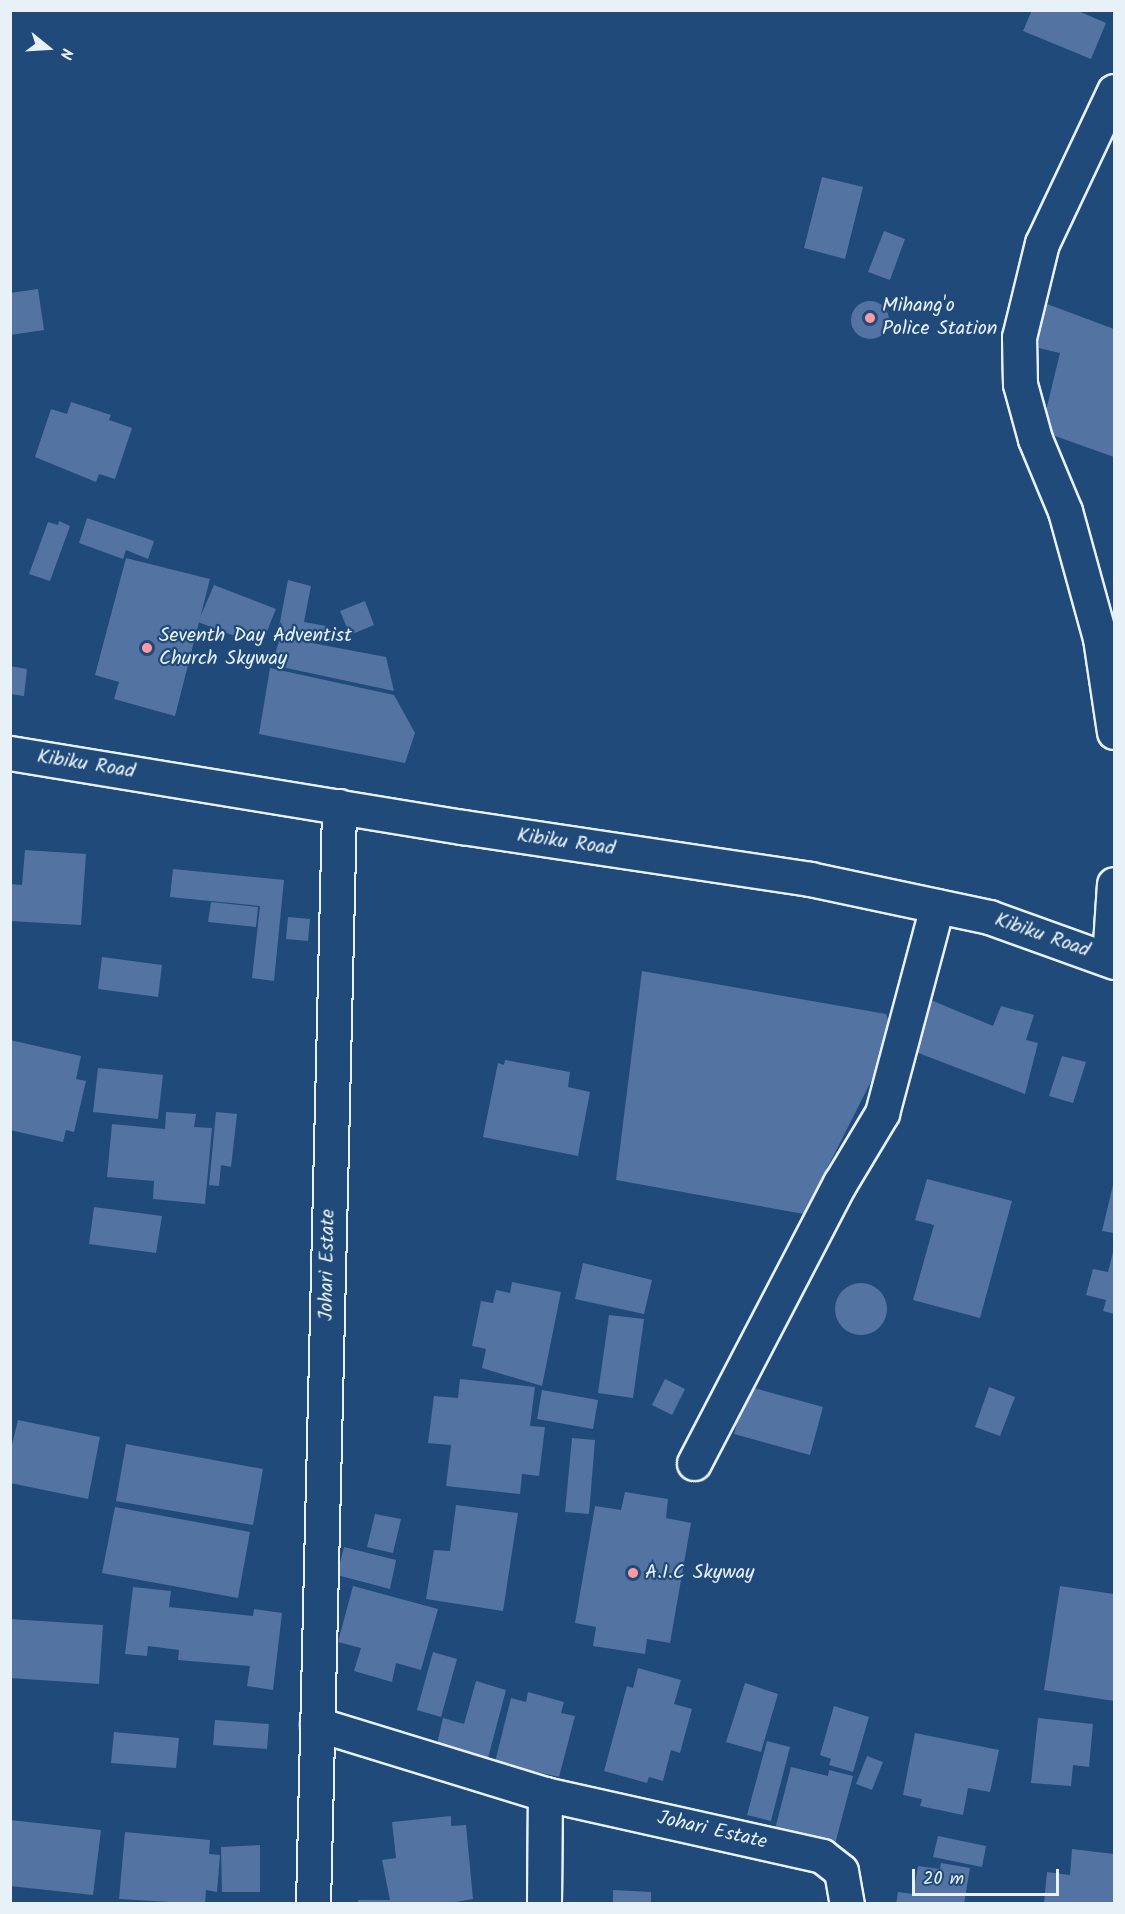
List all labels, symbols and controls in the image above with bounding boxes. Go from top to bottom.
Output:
north arrow [18,18,78,78]
text: N [52,45,79,62]
place label: Mihang'o Police Station [882,294,997,341]
marker: Mihang'o Police Station [863,311,877,325]
place label: Seventh Day Adventist Church Skyway [159,624,352,671]
marker: Seventh Day Adventist Church Skyway [140,641,154,655]
street label: Kibiku Road [35,745,137,785]
street label: Kibiku Road [515,824,617,862]
street label: Kibiku Road [991,909,1093,963]
street label: Johari Estate [315,1209,341,1321]
place label: A.I.C Skyway [645,1561,754,1585]
marker: A.I.C Skyway [626,1566,640,1580]
street label: Johari Estate [655,1807,769,1855]
scale bar [915,1857,1062,1895]
text: 20 m [923,1865,964,1894]

